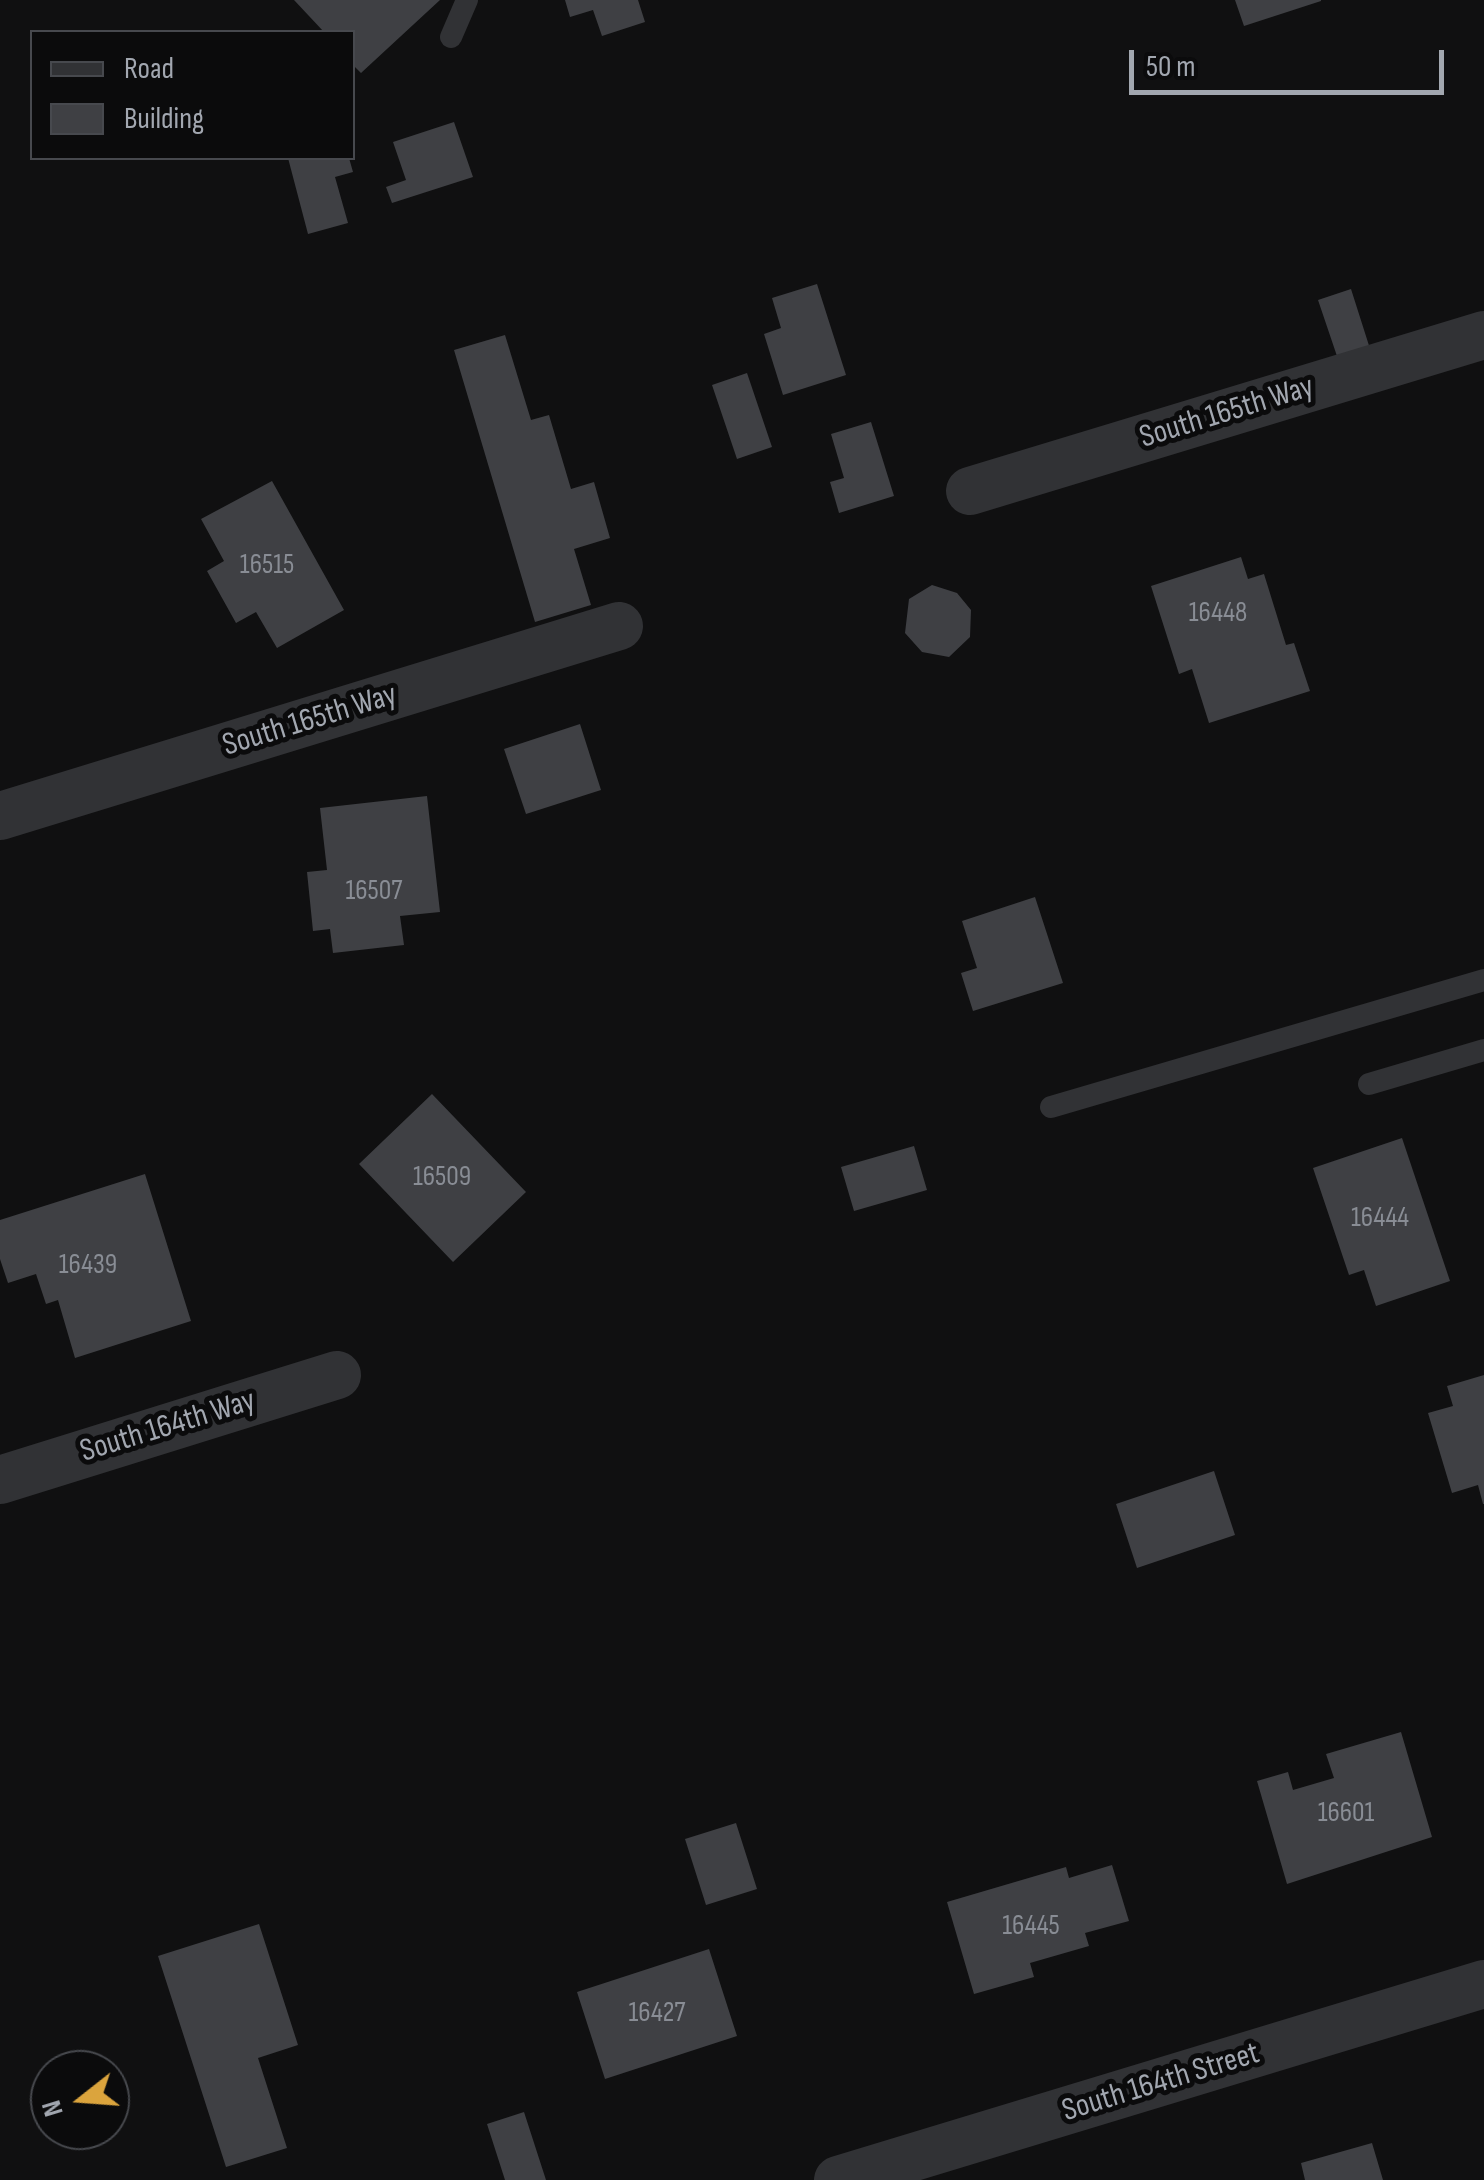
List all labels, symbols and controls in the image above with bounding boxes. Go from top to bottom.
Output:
legend [30,30,355,160]
scale bar [1134,30,1449,92]
text: 50 m [1146,49,1195,85]
text: Road [124,51,174,87]
text: Building [124,101,204,137]
street label: South 165th Way [1135,368,1319,458]
house number: 16515 [240,549,294,583]
house number: 16448 [1189,597,1247,631]
street label: South 165th Way [218,676,402,766]
house number: 16507 [346,875,402,909]
house number: 16509 [413,1161,471,1195]
house number: 16444 [1351,1202,1409,1236]
house number: 16439 [59,1249,117,1283]
street label: South 164th Way [76,1382,260,1472]
house number: 16601 [1318,1797,1374,1831]
house number: 16445 [1002,1910,1060,1944]
house number: 16427 [628,1997,686,2031]
street label: South 164th Street [1058,2035,1264,2131]
north arrow [30,2050,130,2150]
text: N [35,2096,71,2120]

